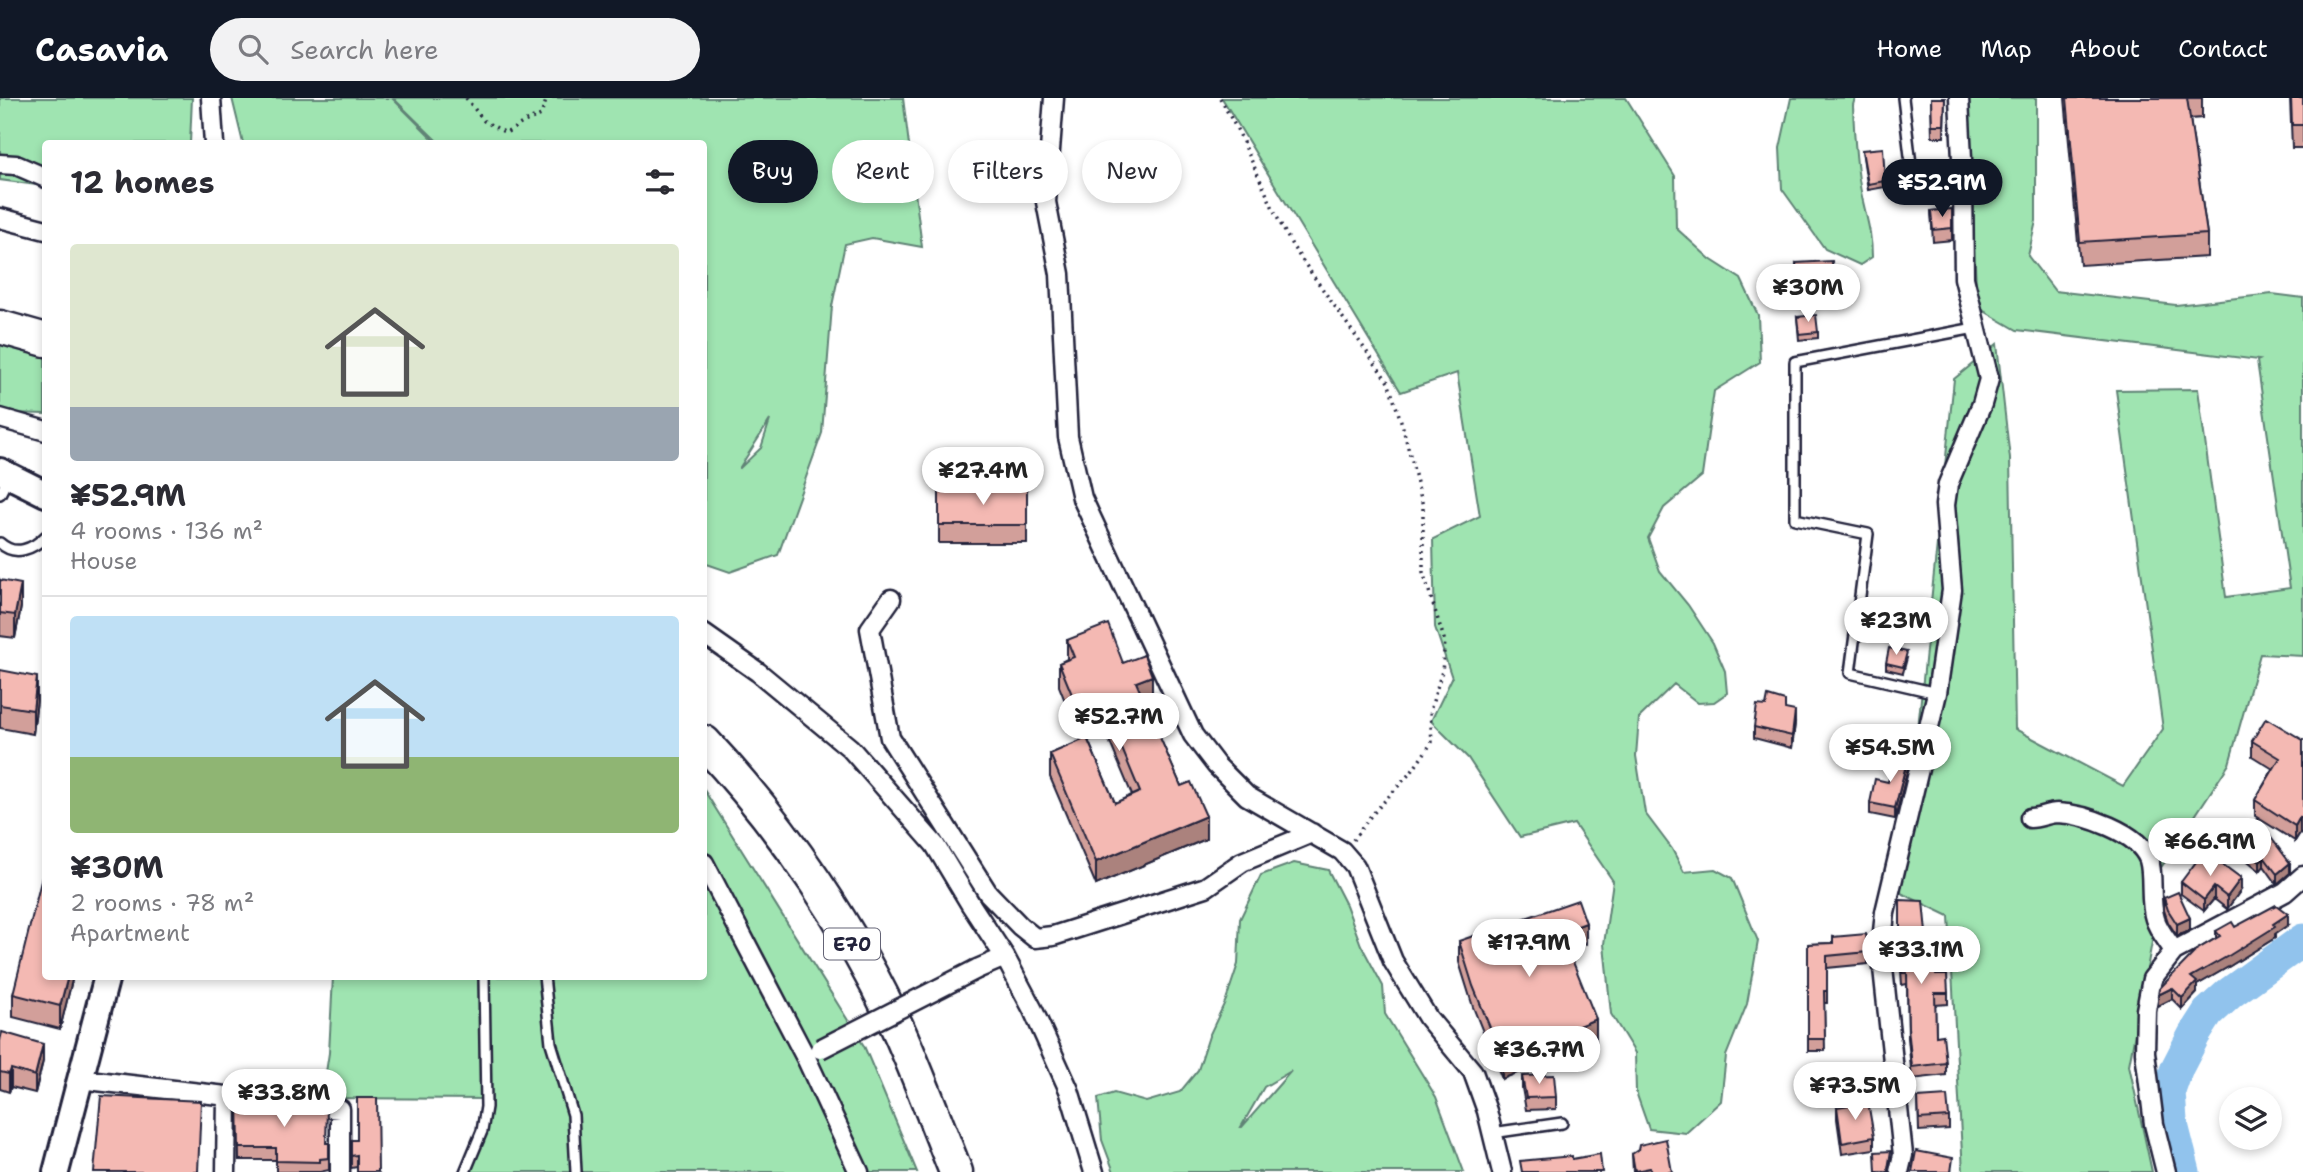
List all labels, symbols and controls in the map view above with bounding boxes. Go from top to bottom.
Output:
search box [210,18,700,81]
text: Casavia [35,27,168,72]
icon: search [234,30,272,68]
text: Search here [290,32,439,67]
text: Home [1876,33,1942,65]
text: Map [1980,33,2032,65]
text: About [2070,33,2140,65]
text: Contact [2178,33,2268,65]
chip: Buy [728,140,818,203]
chip: Rent [832,140,934,203]
chip: Filters [948,140,1068,203]
chip: New [1082,140,1182,203]
pin: ¥52.9M [1885,159,1999,219]
text: 12 homes [70,162,214,203]
icon: filters [641,163,679,201]
text: ¥52.9M [1897,167,1987,197]
pin: ¥30M [1767,264,1849,324]
text: ¥30M [1772,272,1844,302]
icon: home [312,289,438,415]
pin: ¥27.4M [926,448,1040,507]
text: ¥27.4M [938,455,1028,485]
text: ¥52.9M [70,475,186,516]
text: 4 rooms · 136 m² [70,516,263,546]
text: House [70,546,138,576]
pin: ¥23M [1855,598,1937,657]
text: ¥23M [1860,605,1932,635]
icon: home [312,661,438,787]
pin: ¥52.7M [1062,694,1176,753]
text: ¥52.7M [1074,701,1164,731]
pin: ¥54.5M [1833,724,1947,784]
text: ¥54.5M [1845,732,1935,762]
pin: ¥66.9M [2153,818,2267,878]
text: ¥66.9M [2164,826,2256,856]
text: ¥30M [70,847,164,888]
text: 2 rooms · 78 m² [70,888,254,918]
text: Apartment [70,918,190,948]
pin: ¥17.9M [1472,920,1586,979]
pin: ¥33.1M [1864,926,1978,986]
text: ¥17.9M [1487,927,1571,957]
road number: E70 [824,929,880,960]
text: ¥33.1M [1878,934,1964,964]
pin: ¥36.7M [1482,1026,1596,1086]
text: ¥36.7M [1493,1034,1585,1064]
pin: ¥73.5M [1798,1062,1912,1122]
pin: ¥33.8M [227,1070,341,1129]
text: ¥73.5M [1809,1070,1901,1100]
text: ¥33.8M [238,1077,330,1107]
map controls [2219,1087,2282,1150]
button: layers [2219,1087,2282,1150]

